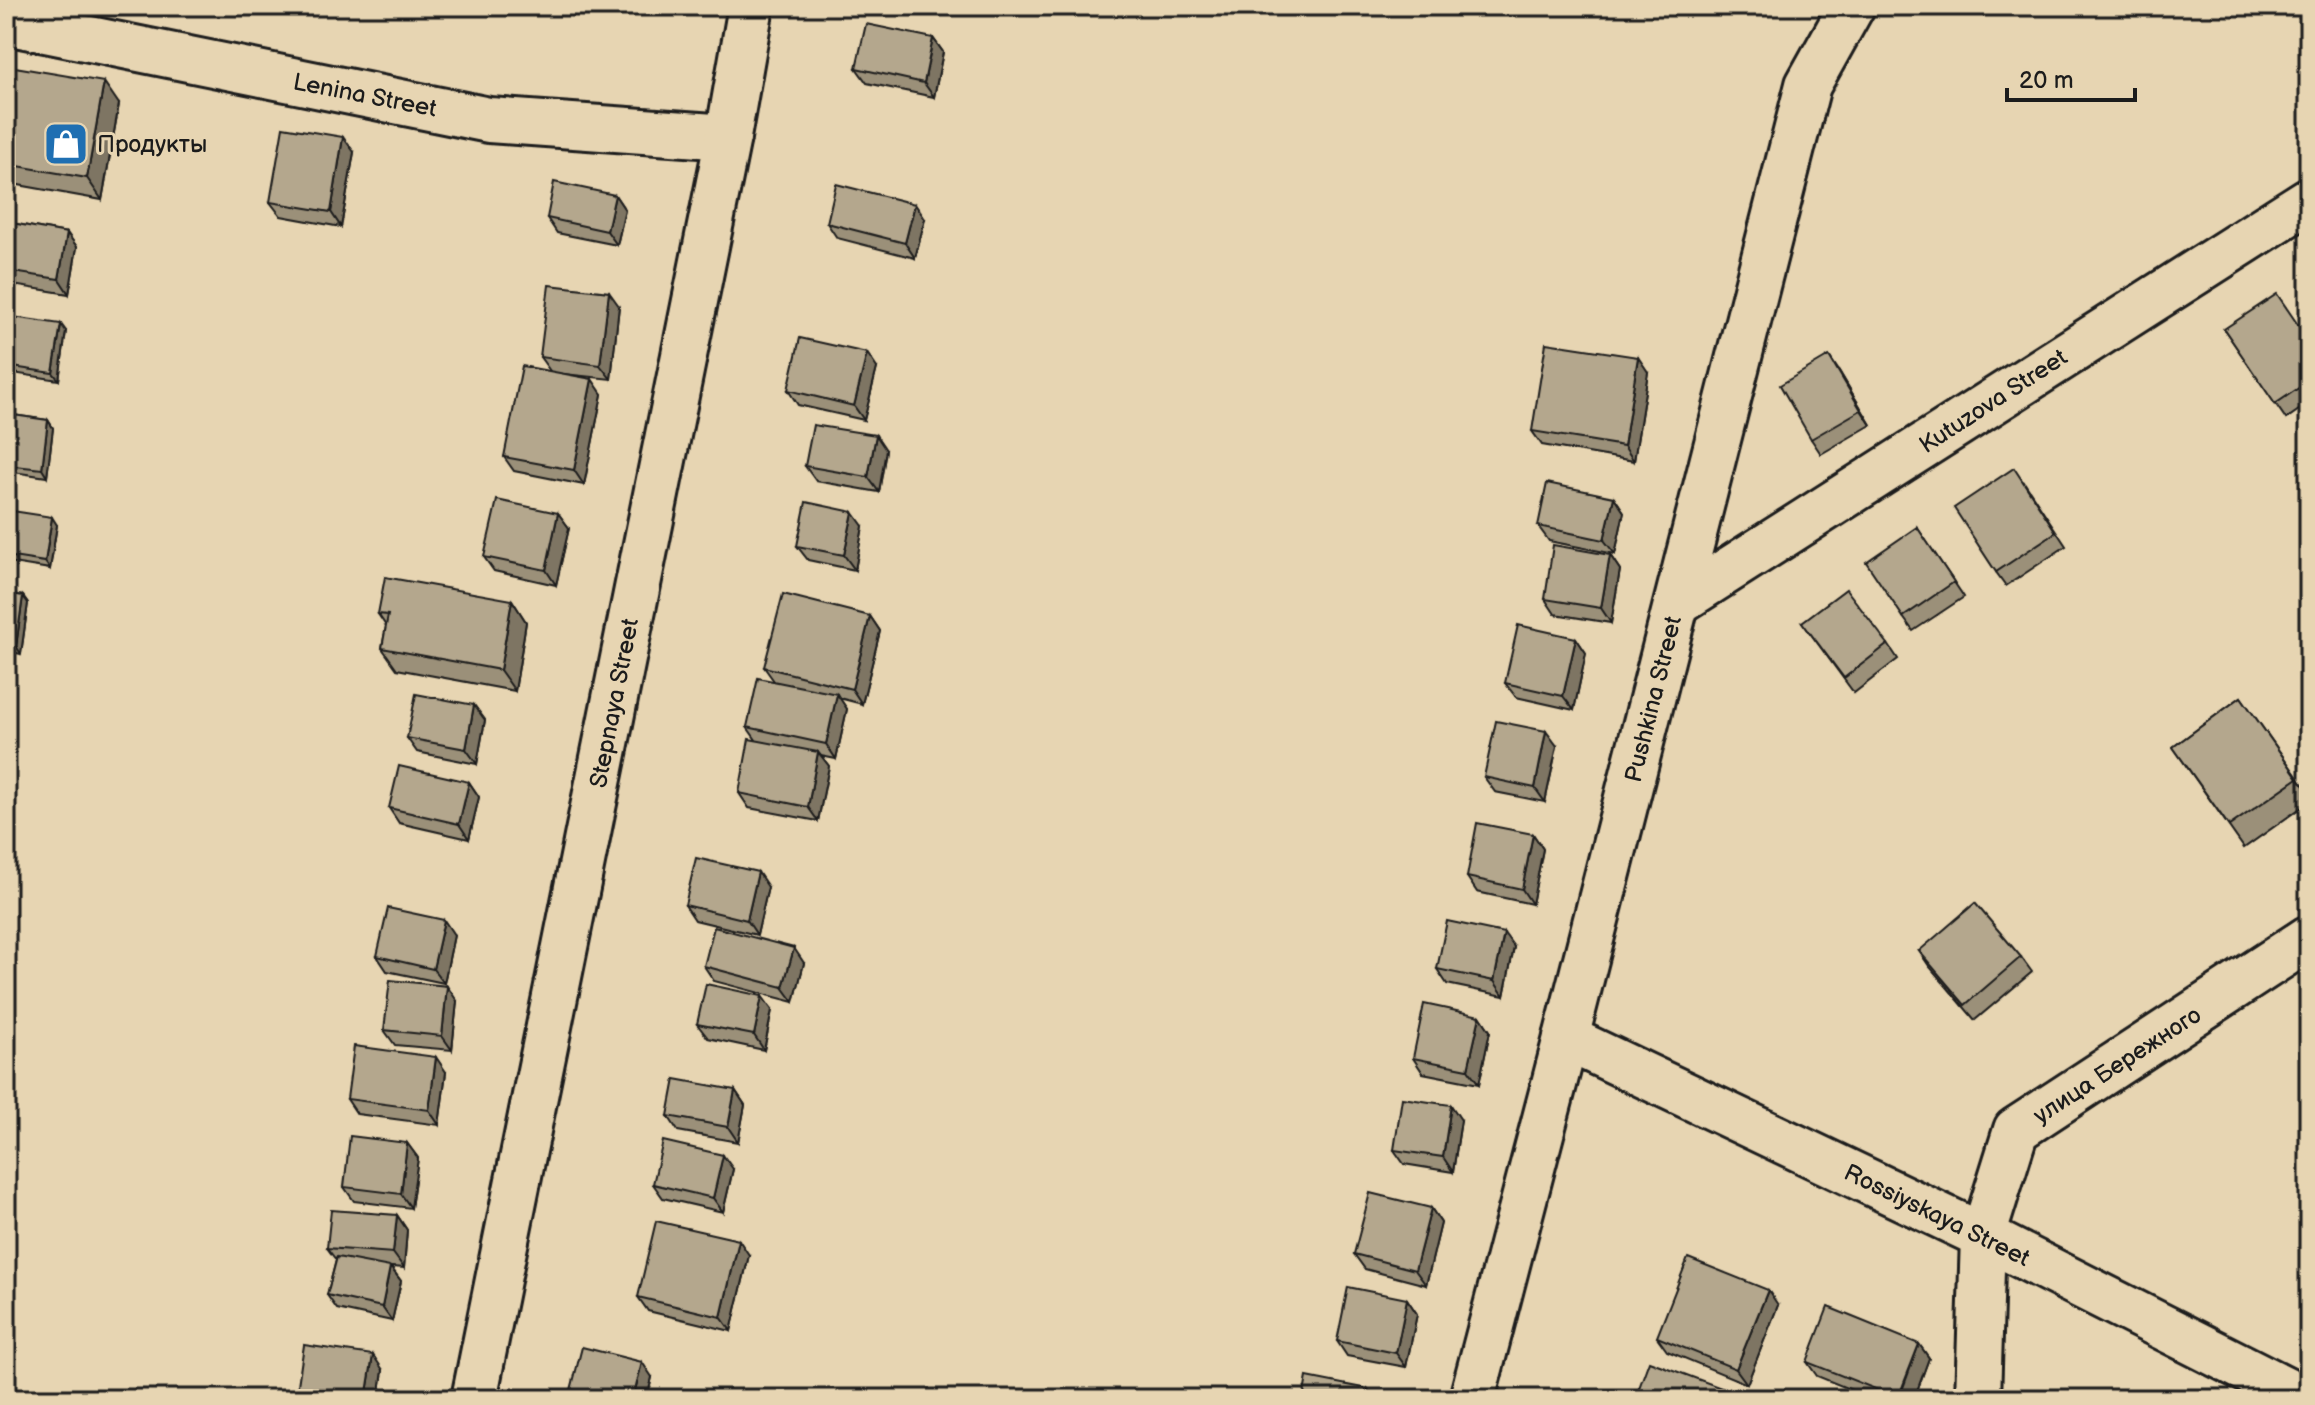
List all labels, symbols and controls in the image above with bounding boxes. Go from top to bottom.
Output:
scale bar [2007,52,2135,102]
text: 20 m [2019,66,2074,95]
street label: Lenina Street [291,67,440,124]
shop icon: Продукты [42,120,90,168]
place label: Продукты [97,130,207,159]
street label: Kutuzova Street [1914,343,2073,460]
street label: Pushkina Street [1619,613,1688,785]
street label: Stepnaya Street [584,615,645,790]
street label: улица Бережного [2028,1000,2206,1130]
street label: Rossiyskaya Street [1839,1158,2035,1273]

